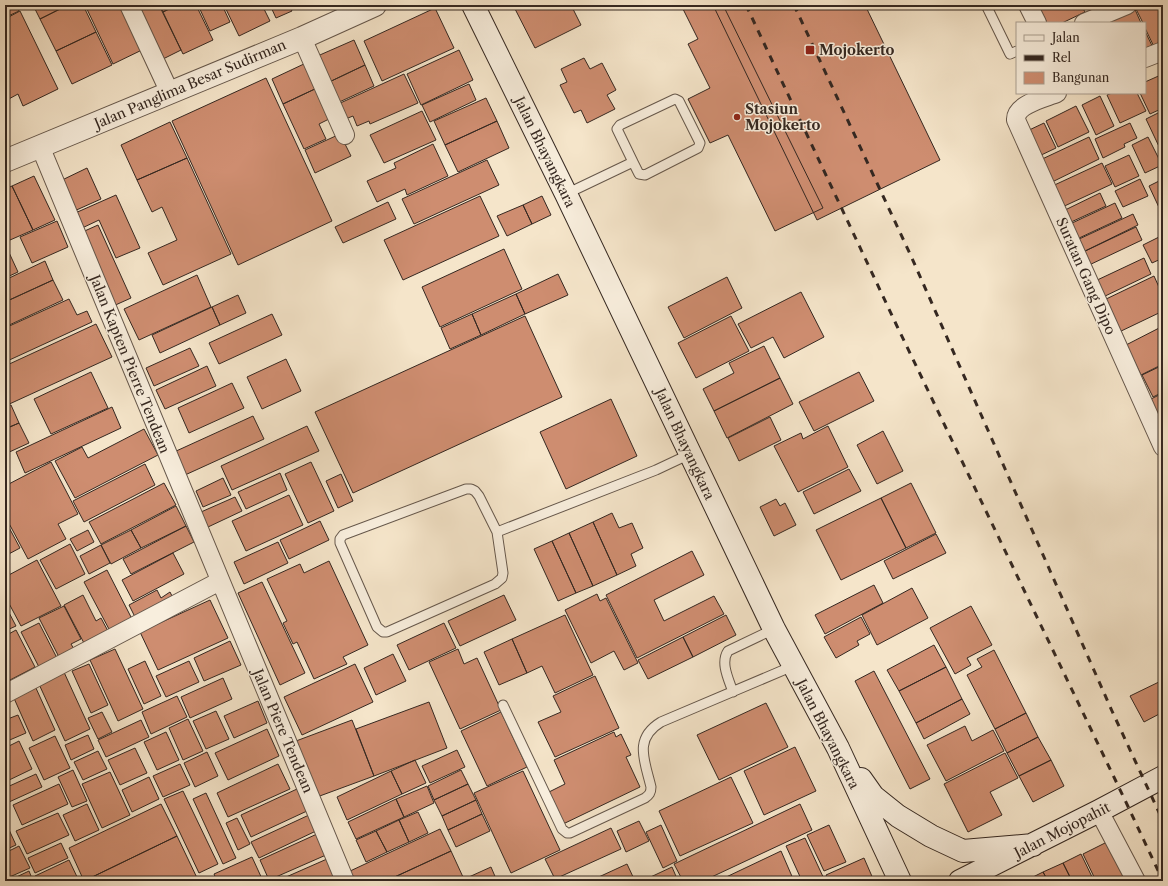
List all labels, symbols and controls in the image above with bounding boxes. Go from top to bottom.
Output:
legend [1016,22,1146,94]
text: Jalan [1050,30,1080,45]
street label: Jalan Panglima Besar Sudirman [90,35,289,133]
place label: Mojokerto [819,41,895,59]
marker: Mojokerto [804,44,816,56]
text: Rel [1052,50,1071,65]
text: Bangunan [1052,70,1110,85]
street label: Jalan Bhayangkara [510,92,580,211]
place label: Stasiun Mojokerto [745,100,821,134]
marker: Stasiun Mojokerto [732,112,742,122]
street label: Suratan Gang Dipo [1052,215,1120,337]
street label: Jalan Kapten Pierre Tendean [85,270,174,456]
street label: Jalan Bhayangkara [650,384,719,503]
street label: Jalan Piere Tendean [248,665,317,796]
street label: Jalan Bhayangkara [792,674,864,793]
street label: Jalan Mojopahit [1009,798,1113,863]

